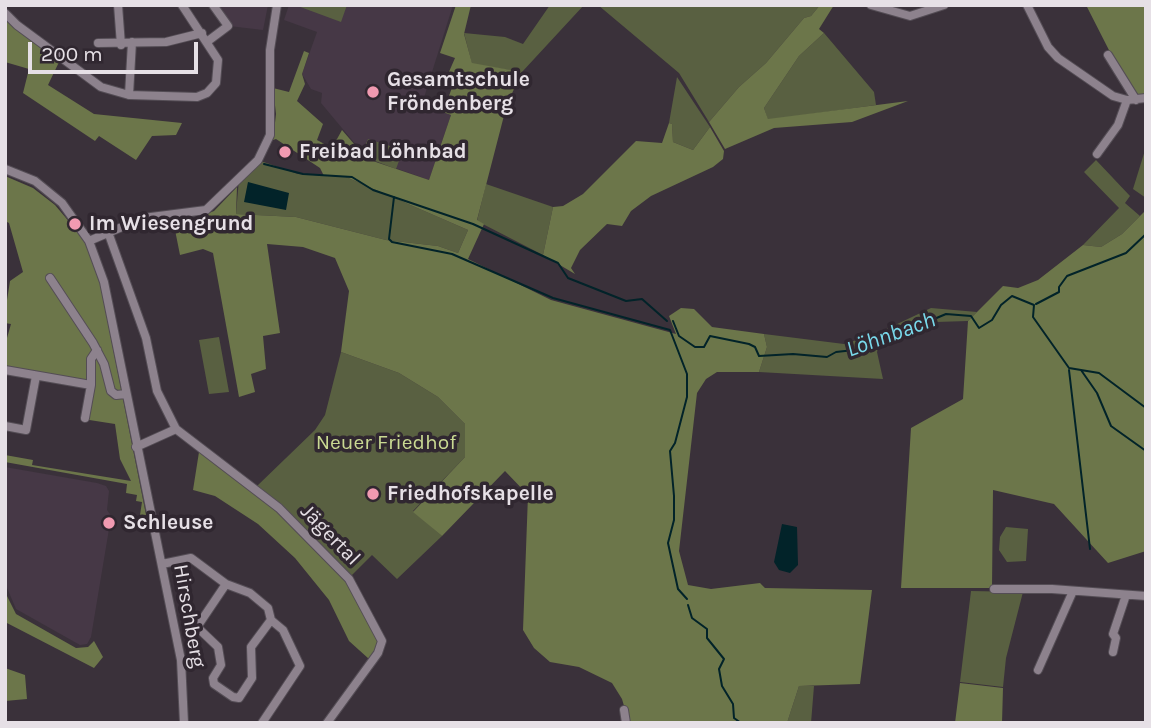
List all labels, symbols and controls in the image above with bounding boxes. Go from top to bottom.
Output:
scale bar [32,28,201,72]
text: 200 m [41,42,103,66]
place label: Gesamtschule Fröndenberg [387,67,530,117]
marker: Gesamtschule Fröndenberg [365,84,381,100]
place label: Freibad Löhnbad [299,139,467,165]
marker: Freibad Löhnbad [277,144,293,160]
place label: Im Wiesengrund [89,211,253,237]
marker: Im Wiesengrund [67,216,83,232]
water label: Löhnbach [843,306,939,364]
park label: Neuer Friedhof [316,430,456,456]
place label: Friedhofskapelle [387,481,554,507]
marker: Friedhofskapelle [365,486,381,502]
street label: Jägertal [295,499,365,571]
place label: Schleuse [123,510,213,536]
marker: Schleuse [101,515,117,531]
street label: Hirschberg [167,562,211,670]

